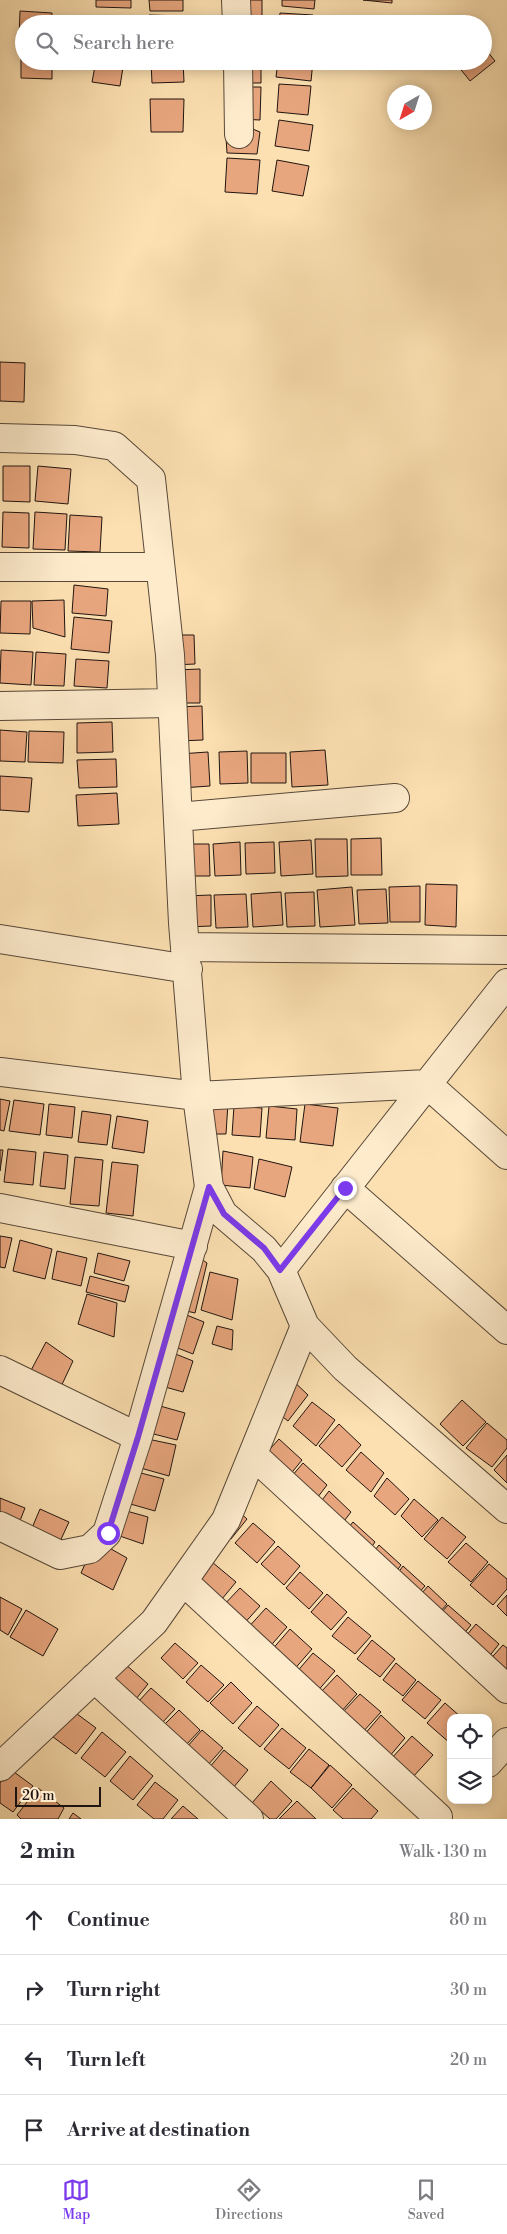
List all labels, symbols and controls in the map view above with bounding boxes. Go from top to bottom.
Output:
search box [15,15,492,70]
icon: search [33,29,61,57]
text: Search here [73,31,174,55]
north arrow [387,85,432,130]
route end [334,1177,357,1200]
route start [97,1522,120,1545]
map controls [447,1714,492,1804]
button: locate [447,1714,492,1759]
button: layers [447,1759,492,1804]
scale bar [15,1784,101,1807]
text: 20 m [22,1787,54,1805]
text: 2 min [20,1839,75,1865]
text: Walk · 130 m [399,1842,487,1862]
icon: ahead [20,1906,48,1934]
text: Continue [67,1908,150,1932]
text: 80 m [449,1910,487,1930]
icon: right [20,1976,48,2004]
text: Turn right [67,1978,160,2002]
text: 30 m [450,1980,487,2000]
icon: left [20,2046,48,2074]
text: Turn left [67,2048,146,2072]
text: 20 m [450,2050,487,2070]
icon: arrive [20,2116,48,2144]
text: Arrive at destination [67,2118,250,2142]
tab: Map [62,2176,90,2224]
tab: Directions [215,2176,283,2224]
tab: Saved [408,2176,445,2224]

